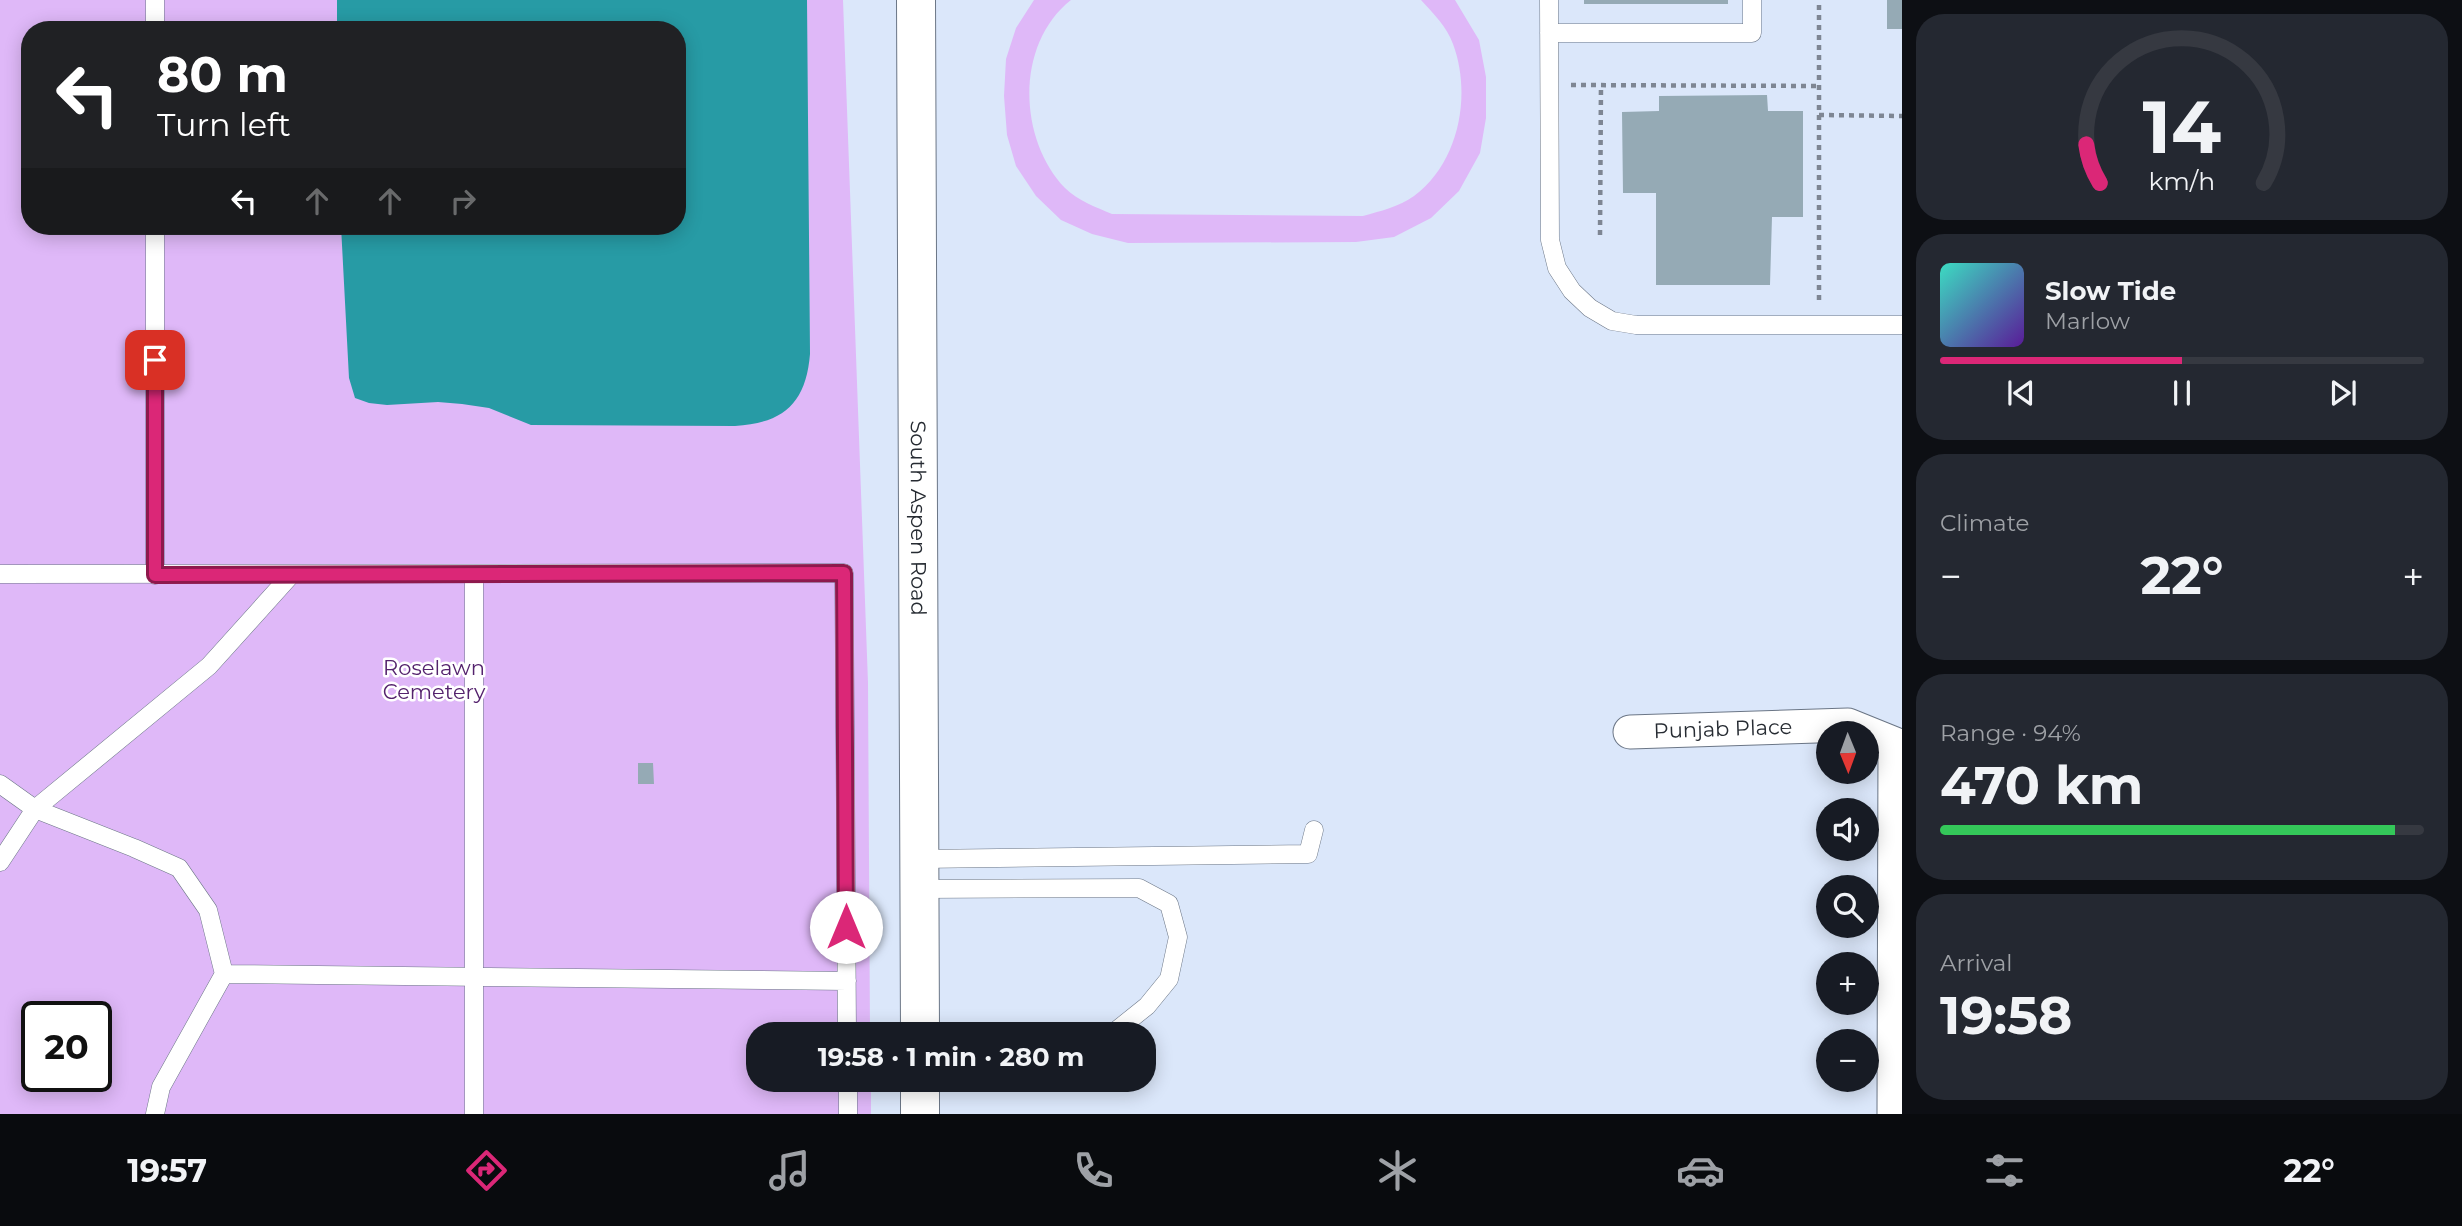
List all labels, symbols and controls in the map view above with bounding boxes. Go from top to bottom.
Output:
text: 80 m [157,45,288,104]
icon: left [42,49,133,140]
text: 14 [2143,83,2221,171]
text: Turn left [157,105,291,144]
text: km/h [2149,166,2215,196]
icon: left [225,182,263,220]
icon: ahead [298,182,336,220]
icon: ahead [371,182,409,220]
icon: right [444,182,482,220]
text: Slow Tide [2045,275,2176,307]
text: Marlow [2045,307,2130,335]
pin [125,330,185,390]
icon: arrive [136,341,174,379]
icon: previous [2002,374,2040,412]
icon: pause [2163,374,2201,412]
icon: next [2324,374,2362,412]
street label: South Aspen Road [906,420,931,616]
text: Climate [1940,509,2029,537]
text: 22° [2140,544,2224,607]
text: − [1940,553,1962,600]
text: + [2402,553,2424,600]
park label: Roselawn Cemetery [383,655,486,704]
street label: Punjab Place [1653,714,1793,743]
text: Range · 94% [1940,719,2081,747]
north arrow [1816,721,1880,784]
map controls [1816,721,1879,1092]
text: 470 km [1940,754,2143,817]
button: sound [1816,798,1879,861]
button: search [1816,875,1879,938]
position arrow [809,890,883,964]
text: Arrival [1940,949,2013,977]
button: + [1816,952,1879,1015]
text: 19:58 [1940,984,2072,1047]
speed limit sign: 20 [21,1001,112,1092]
button: − [1816,1029,1879,1092]
text: 19:58 · 1 min · 280 m [818,1041,1084,1073]
icon: directions [462,1146,511,1195]
icon: music [765,1146,814,1195]
icon: phone [1069,1146,1118,1195]
icon: climate [1373,1146,1422,1195]
icon: car [1676,1146,1725,1195]
icon: filters [1980,1146,2029,1195]
text: 19:57 [127,1151,207,1190]
text: 22° [2284,1151,2335,1190]

